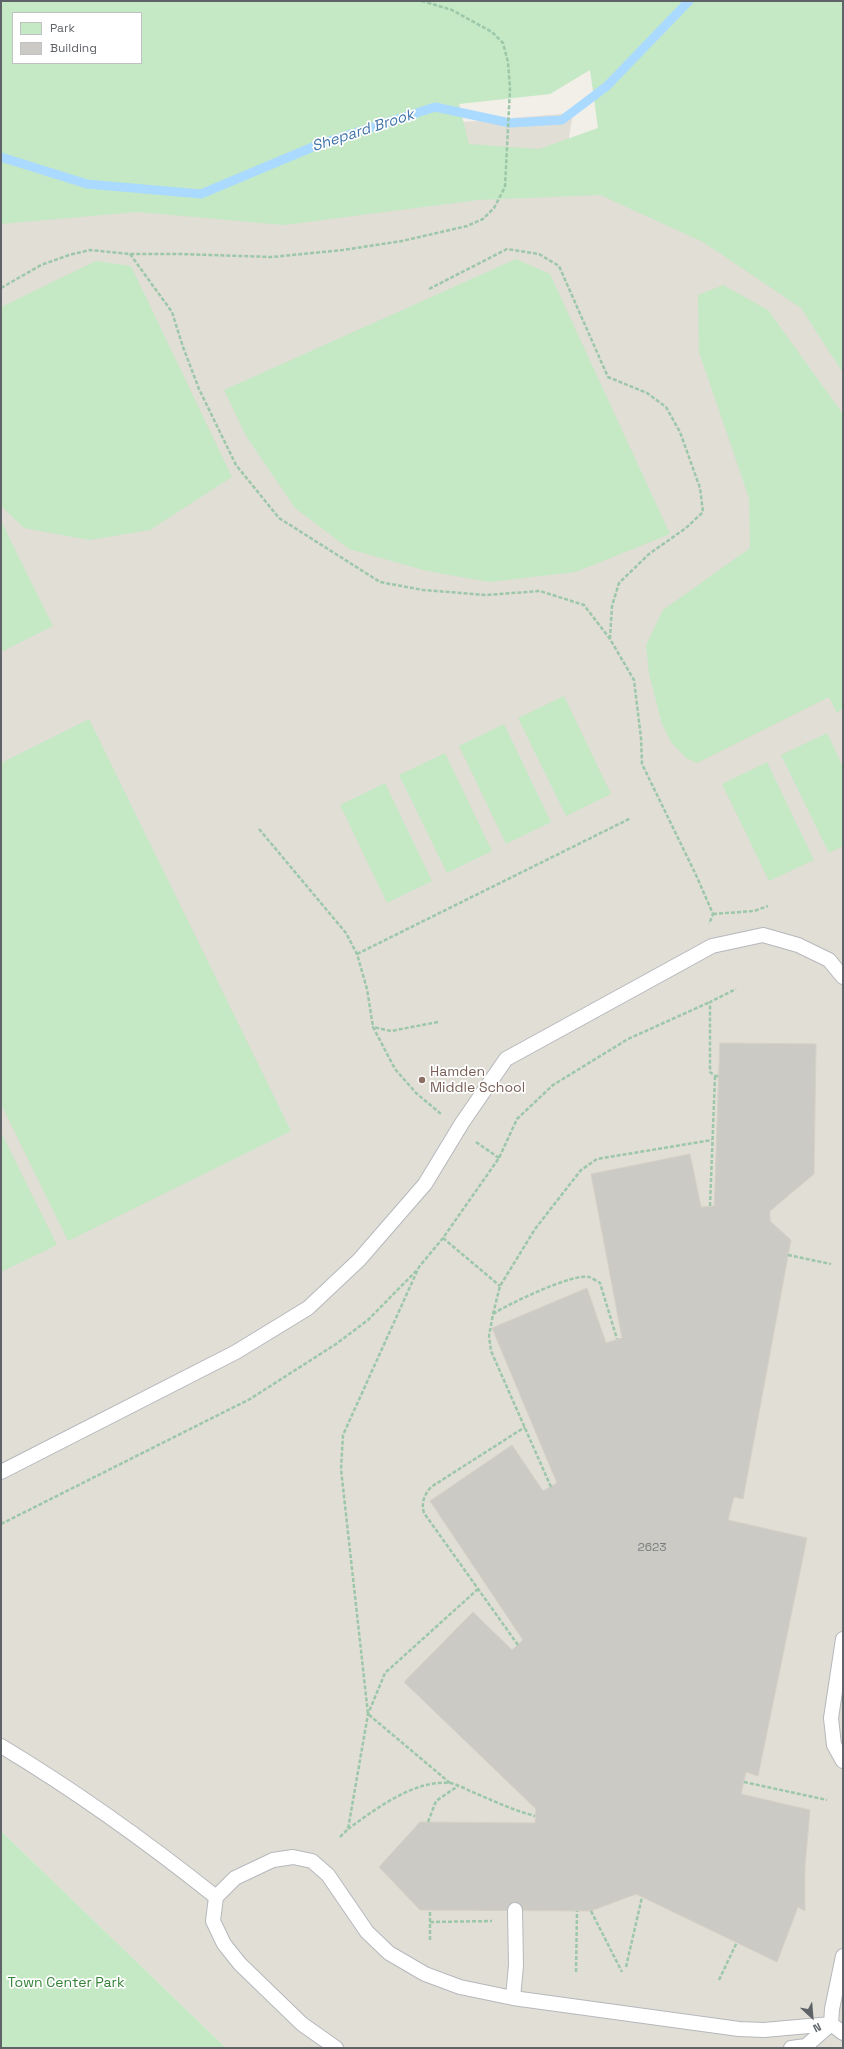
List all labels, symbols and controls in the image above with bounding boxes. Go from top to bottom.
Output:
legend [12,12,142,64]
text: Park [50,20,75,36]
text: Building [50,40,97,56]
water label: Shepard Brook [310,106,416,156]
place label: Hamden Middle School [430,1064,525,1096]
marker: Hamden Middle School [417,1075,427,1085]
house number: 2623 [638,1541,666,1555]
park label: Town Center Park [8,1975,124,1991]
north arrow [792,1997,832,2037]
text: N [811,2020,824,2036]

